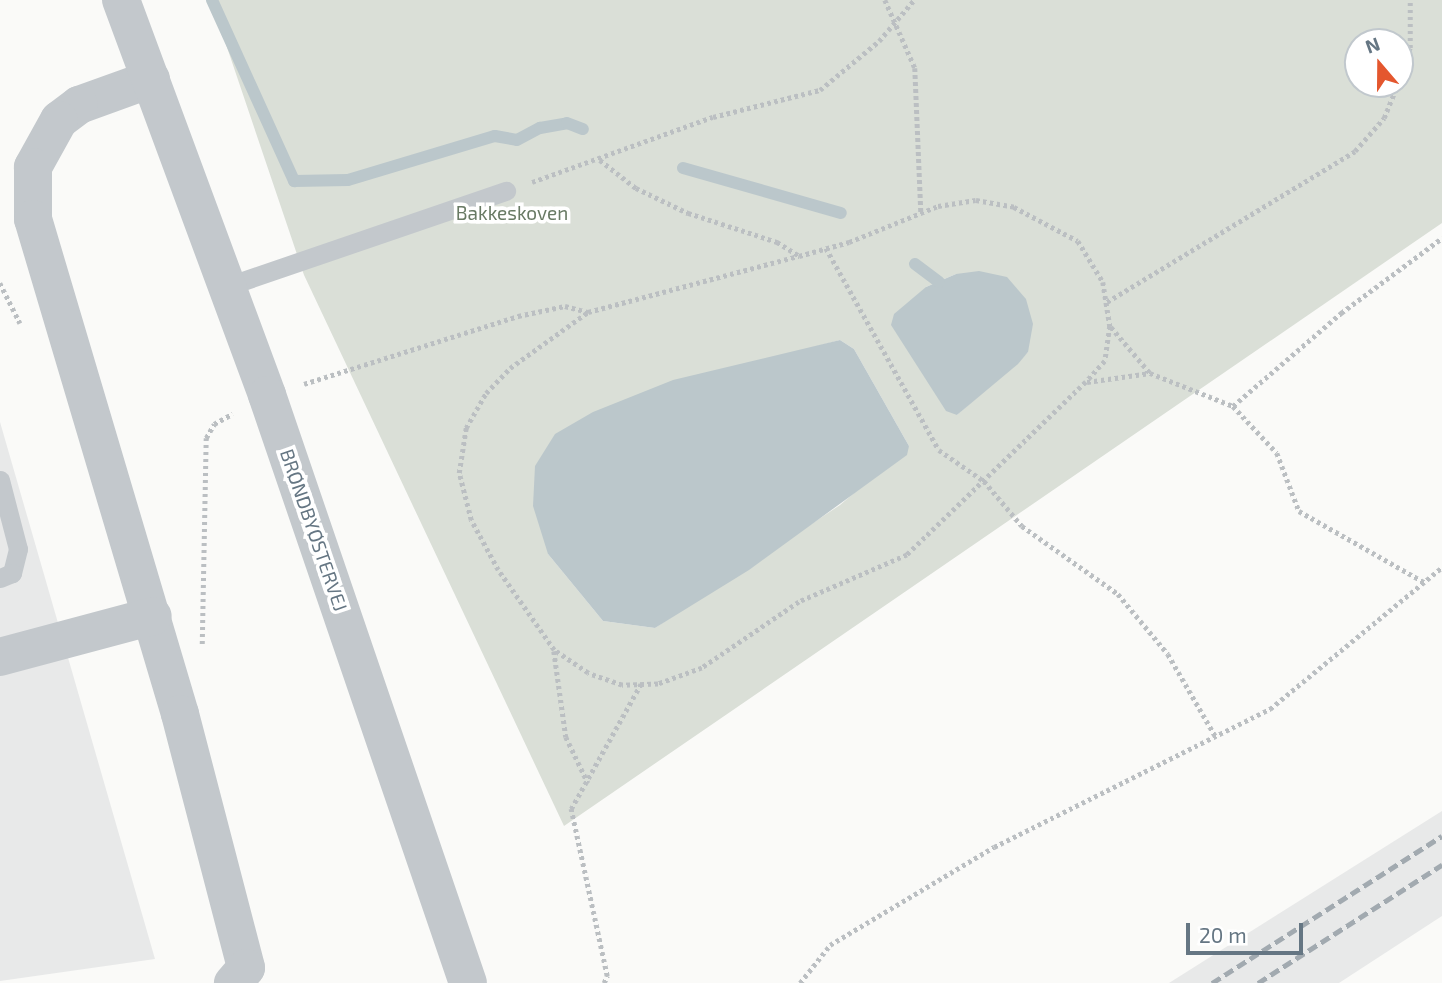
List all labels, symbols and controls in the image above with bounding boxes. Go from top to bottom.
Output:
north arrow [1344,28,1414,98]
text: N [1362,32,1383,58]
park label: Bakkeskoven [456,202,568,224]
street label: BRØNDBYØSTERVEJ [276,446,352,614]
scale bar [1190,909,1307,953]
text: 20 m [1199,922,1247,947]

